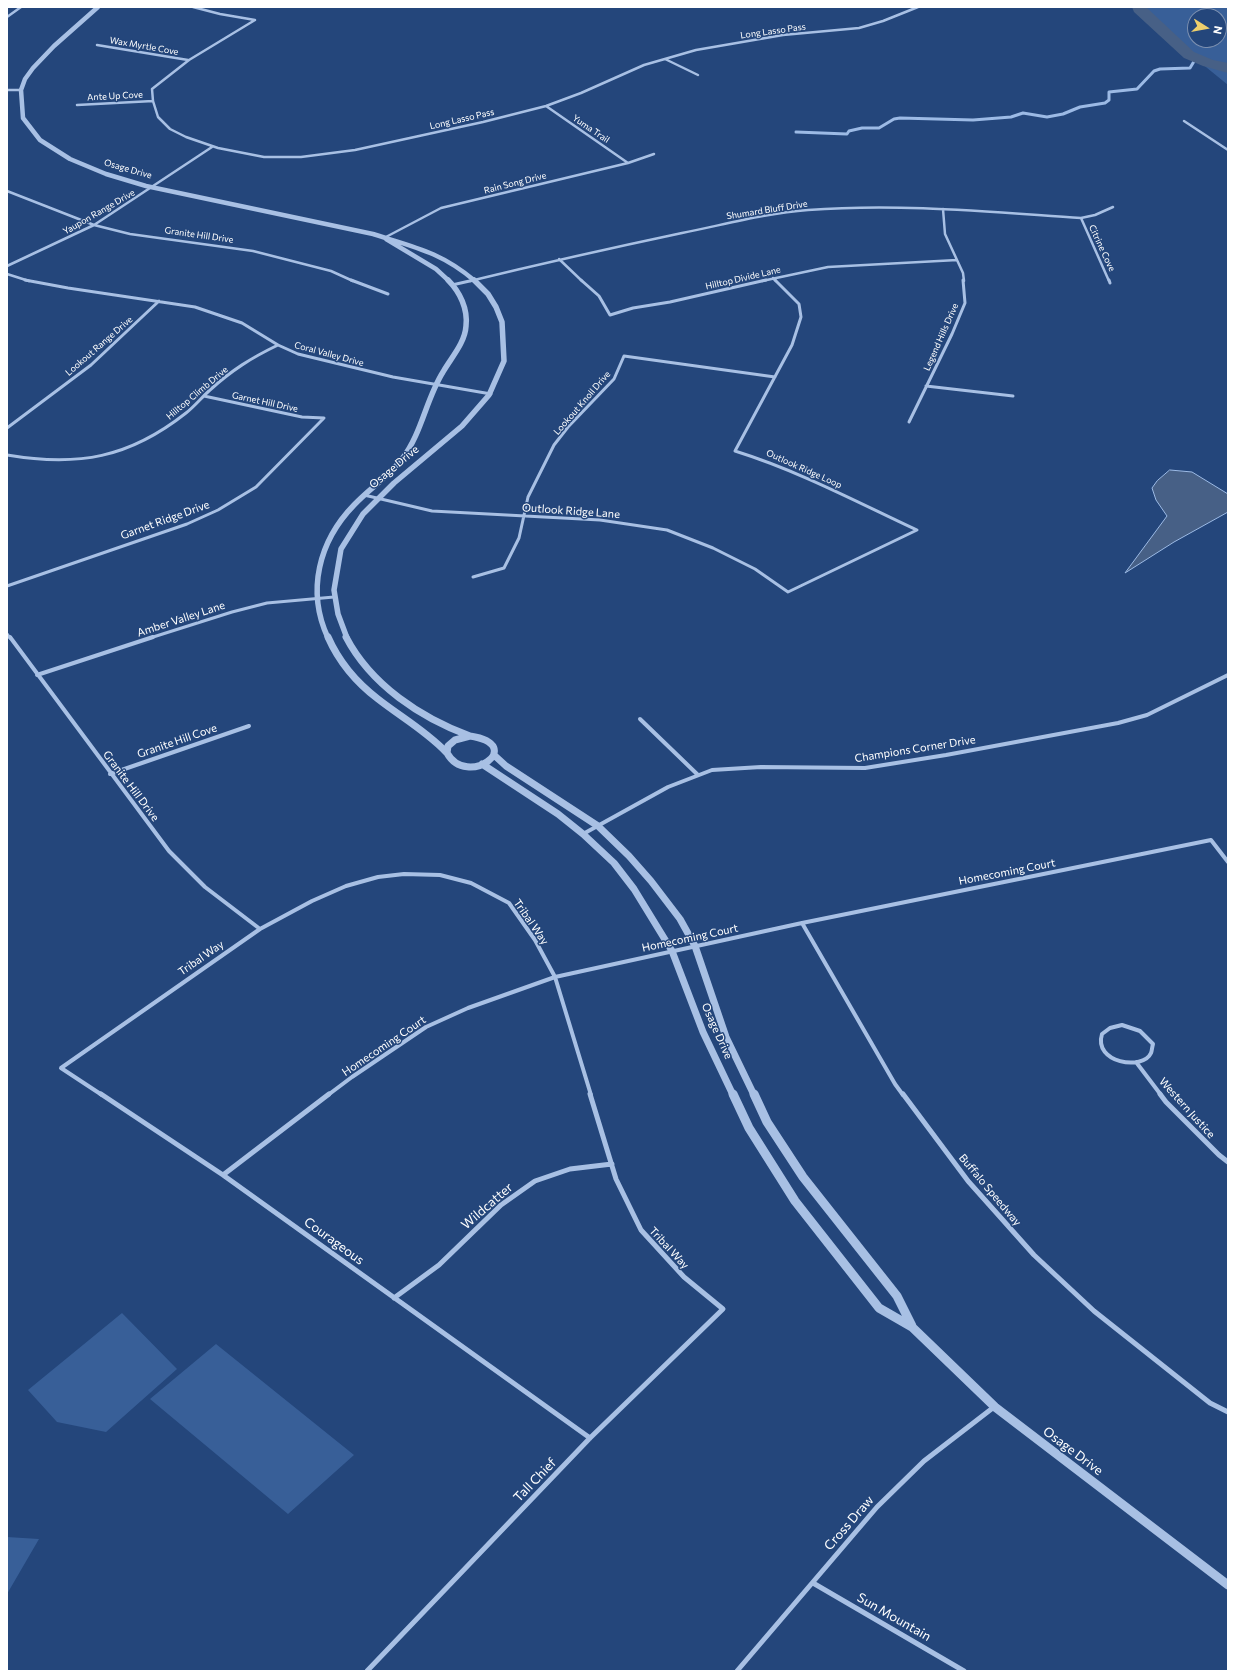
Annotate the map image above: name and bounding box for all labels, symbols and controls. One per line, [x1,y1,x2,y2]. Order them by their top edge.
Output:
north arrow [1187,8,1227,48]
street label: Long Lasso Pass [740,21,806,41]
text: N [1211,25,1225,35]
street label: Wax Myrtle Cove [109,35,179,57]
street label: Ante Up Cove [87,89,143,103]
street label: Long Lasso Pass [429,106,495,132]
street label: Yuma Trail [570,113,612,145]
street label: Osage Drive [103,157,153,181]
street label: Rain Song Drive [483,170,547,196]
street label: Yaupon Range Drive [61,187,137,237]
street label: Shumard Bluff Drive [726,198,808,222]
street label: Citrine Cove [1086,223,1118,273]
street label: Granite Hill Drive [164,225,234,245]
street label: Hilltop Divide Lane [704,264,782,292]
street label: Legend Hills Drive [921,302,961,372]
street label: Lookout Range Drive [63,314,135,378]
street label: Coral Valley Drive [293,340,365,368]
street label: Hilltop Climb Drive [164,364,230,422]
street label: Lookout Knoll Drive [551,369,613,437]
street label: Garnet Hill Drive [231,390,299,414]
street label: Osage Drive [367,443,421,491]
street label: Outlook Ridge Loop [764,447,844,491]
street label: Garnet Ridge Drive [119,498,211,542]
street label: Outlook Ridge Lane [522,501,620,521]
street label: Amber Valley Lane [135,599,227,639]
street label: Granite Hill Cove [135,721,219,761]
street label: Champions Corner Drive [854,733,976,765]
street label: Granite Hill Drive [100,748,162,824]
street label: Homecoming Court [958,856,1056,888]
street label: Tribal Way [511,897,551,947]
street label: Homecoming Court [641,921,739,955]
street label: Tribal Way [176,938,226,978]
street label: Osage Drive [699,1001,735,1061]
street label: Homecoming Court [340,1013,428,1079]
street label: Western Justice [1156,1075,1218,1141]
street label: Buffalo Speedway [956,1151,1024,1229]
street label: Wildcatter [458,1179,516,1233]
street label: Courageous [301,1214,367,1268]
street label: Tribal Way [646,1224,692,1272]
street label: Osage Drive [1040,1423,1106,1479]
street label: Tall Chief [510,1455,560,1505]
street label: Cross Draw [821,1492,877,1554]
street label: Sun Mountain [854,1590,934,1644]

